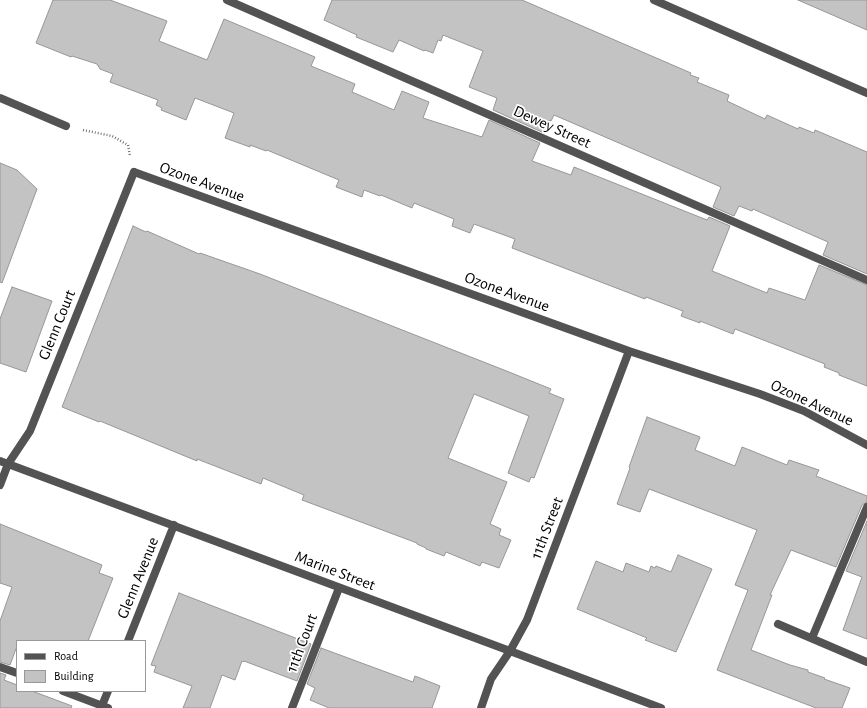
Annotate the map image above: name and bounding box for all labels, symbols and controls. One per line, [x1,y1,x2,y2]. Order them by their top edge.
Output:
street label: Dewey Street [510,101,594,153]
street label: Ozone Avenue [157,158,247,206]
street label: Ozone Avenue [462,268,552,316]
street label: Glenn Court [34,287,80,363]
street label: Ozone Avenue [768,375,856,431]
street label: 11th Street [526,494,568,562]
street label: Glenn Avenue [113,534,163,622]
street label: Marine Street [292,547,378,595]
street label: 11th Court [282,611,322,675]
legend [16,640,146,692]
text: Road [54,650,78,662]
text: Building [54,670,94,682]

